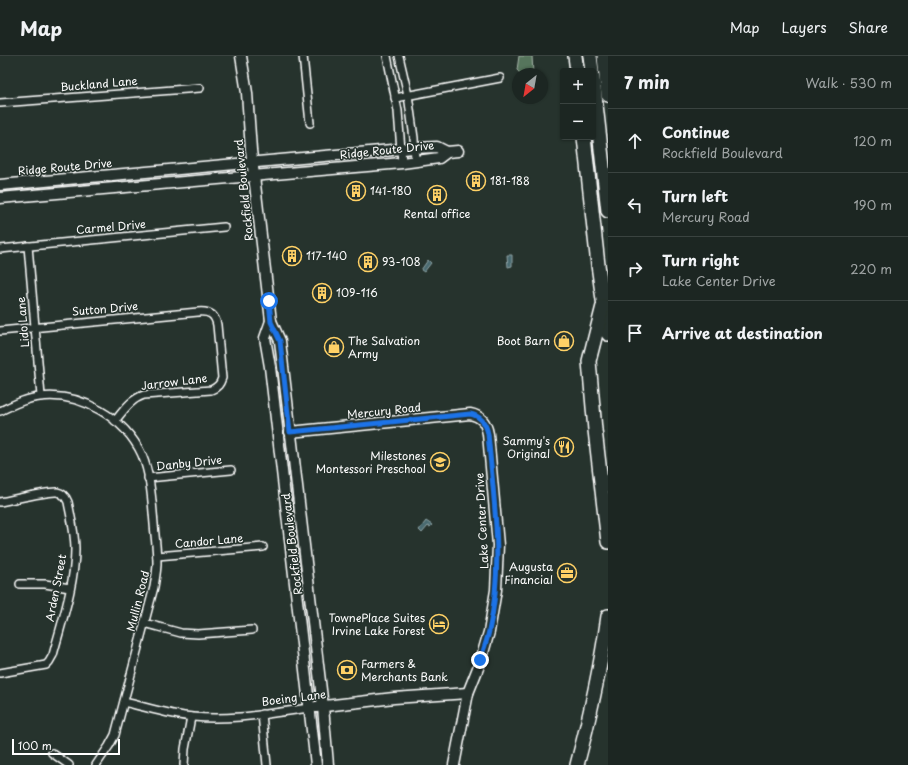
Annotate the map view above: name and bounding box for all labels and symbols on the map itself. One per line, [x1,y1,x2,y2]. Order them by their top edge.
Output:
north arrow [512,68,548,104]
street label: Buckland Lane [60,72,138,95]
street label: Ridge Route Drive [339,136,435,163]
street label: Rockfield Boulevard [230,138,257,242]
street label: Ridge Route Drive [17,154,113,179]
building icon: 181-188 [465,170,487,192]
place label: 181-188 [490,172,530,189]
building icon: 141-180 [345,180,367,202]
place label: 141-180 [370,182,412,199]
building icon: Rental office [426,184,448,206]
place label: Rental office [404,205,471,222]
street label: Carmel Drive [75,215,147,238]
building icon: 117-140 [281,245,303,267]
place label: 117-140 [306,247,347,264]
building icon: 93-108 [357,251,379,273]
place label: 93-108 [382,253,421,270]
building icon: 109-116 [311,282,333,304]
place label: 109-116 [336,284,378,301]
route start [260,292,278,310]
street label: Lido Lane [12,296,33,348]
street label: Sutton Drive [71,297,139,320]
shop icon: Boot Barn [553,330,575,352]
place label: The Salvation Army [348,332,420,362]
place label: Boot Barn [497,332,550,349]
shop icon: The Salvation Army [323,336,345,358]
street label: Jarrow Lane [140,369,208,394]
street label: Mercury Road [346,398,422,423]
place label: Sammy's Original [503,432,550,462]
restaurant icon: Sammy's Original [553,436,575,458]
place label: Milestones Montessori Preschool [316,447,426,477]
street label: Danby Drive [155,451,223,474]
school or university icon: Milestones Montessori Preschool [429,451,451,473]
street label: Lake Center Drive [470,472,493,569]
street label: Rockfield Boulevard [277,492,306,596]
street label: Candor Lane [174,529,244,552]
street label: Arden Street [41,552,70,623]
place label: Augusta Financial [504,558,553,588]
office icon: Augusta Financial [556,562,578,584]
street label: Mullin Road [122,569,153,633]
place label: TownePlace Suites Irvine Lake Forest [329,609,426,639]
hotel icon: TownePlace Suites Irvine Lake Forest [428,613,450,635]
route end [471,651,489,669]
place label: Farmers & Merchants Bank [361,655,448,685]
bank icon: Farmers & Merchants Bank [336,659,358,681]
street label: Boeing Lane [261,685,327,710]
scale bar [12,737,120,756]

